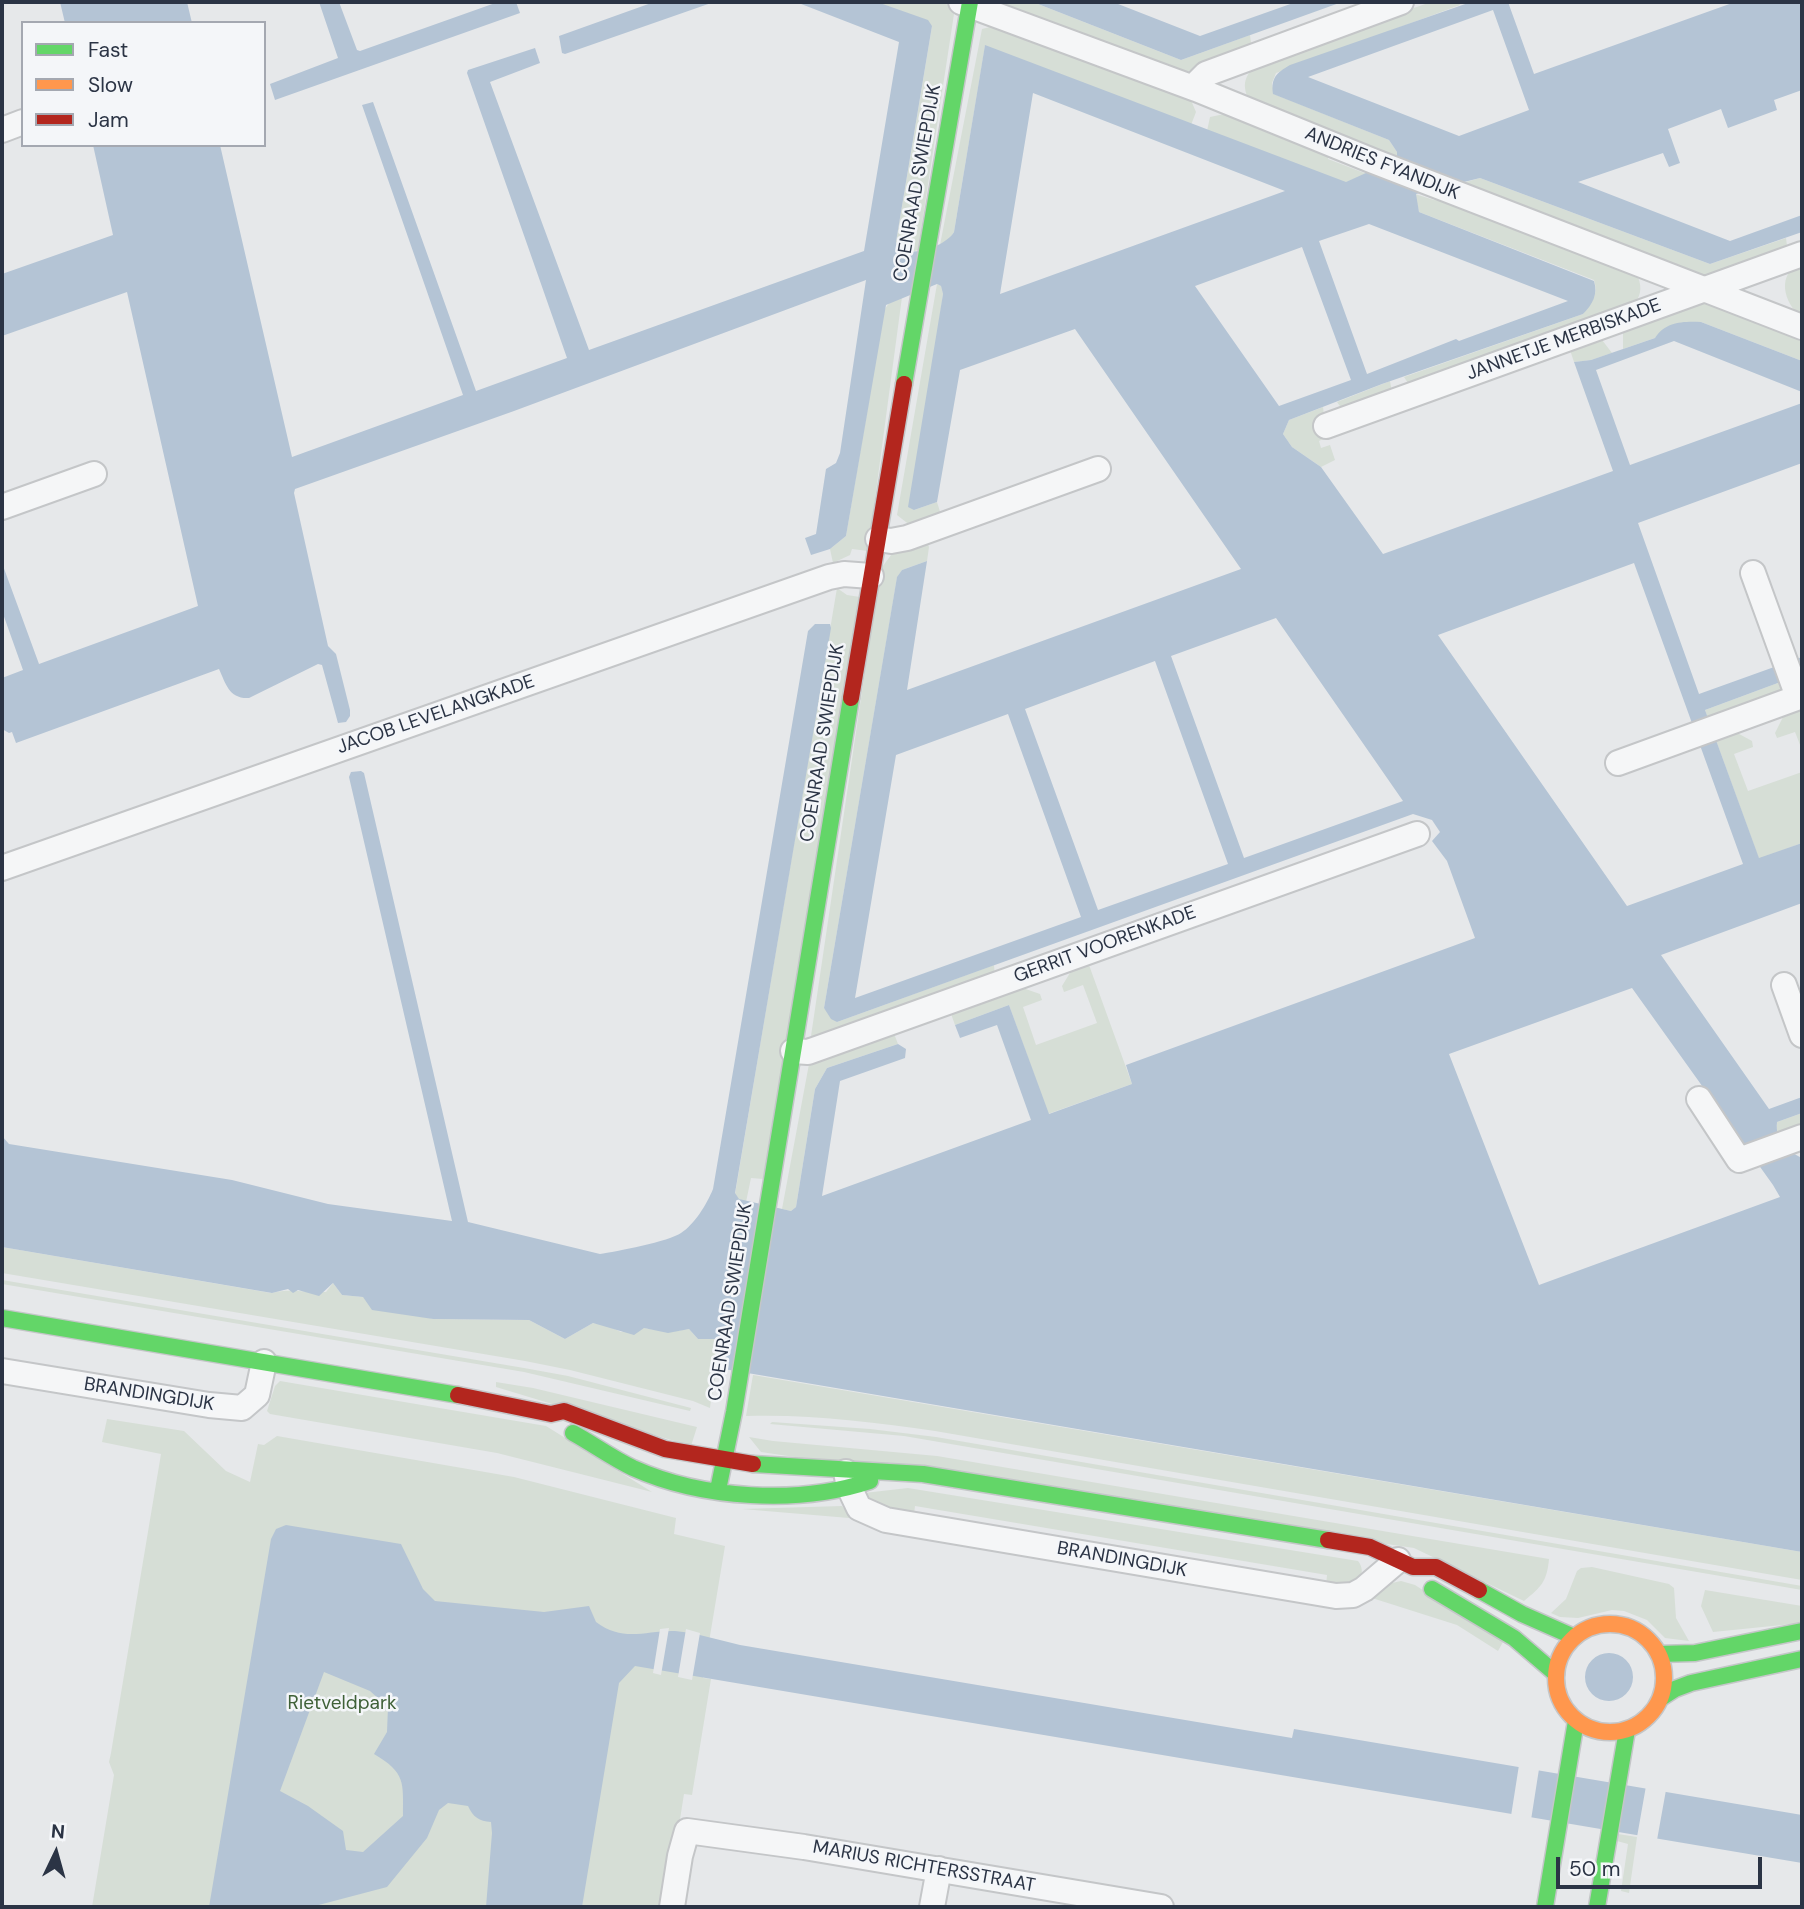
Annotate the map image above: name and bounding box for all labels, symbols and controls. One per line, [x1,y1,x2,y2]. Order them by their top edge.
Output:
legend [21,21,266,147]
text: Fast [88,36,128,64]
text: Slow [88,71,133,99]
street label: COENRAAD SWIEPDIJK [889,82,947,284]
text: Jam [88,106,129,134]
street label: ANDRIES FYANDIJK [1301,123,1463,205]
street label: JANNETJE MERBISKADE [1464,294,1664,386]
street label: COENRAAD SWIEPDIJK [796,642,850,844]
street label: JACOB LEVELANGKADE [334,670,538,760]
street label: GERRIT VOORENKADE [1011,901,1199,989]
street label: COENRAAD SWIEPDIJK [704,1201,758,1403]
street label: BRANDINGDIJK [82,1373,216,1417]
street label: BRANDINGDIJK [1055,1537,1189,1583]
park label: Rietveldpark [287,1693,397,1715]
north arrow [21,1818,91,1888]
text: N [50,1819,66,1845]
street label: MARIUS RICHTERSSTRAAT [811,1836,1037,1898]
scale bar [1559,1842,1766,1886]
text: 50 m [1569,1855,1620,1883]

